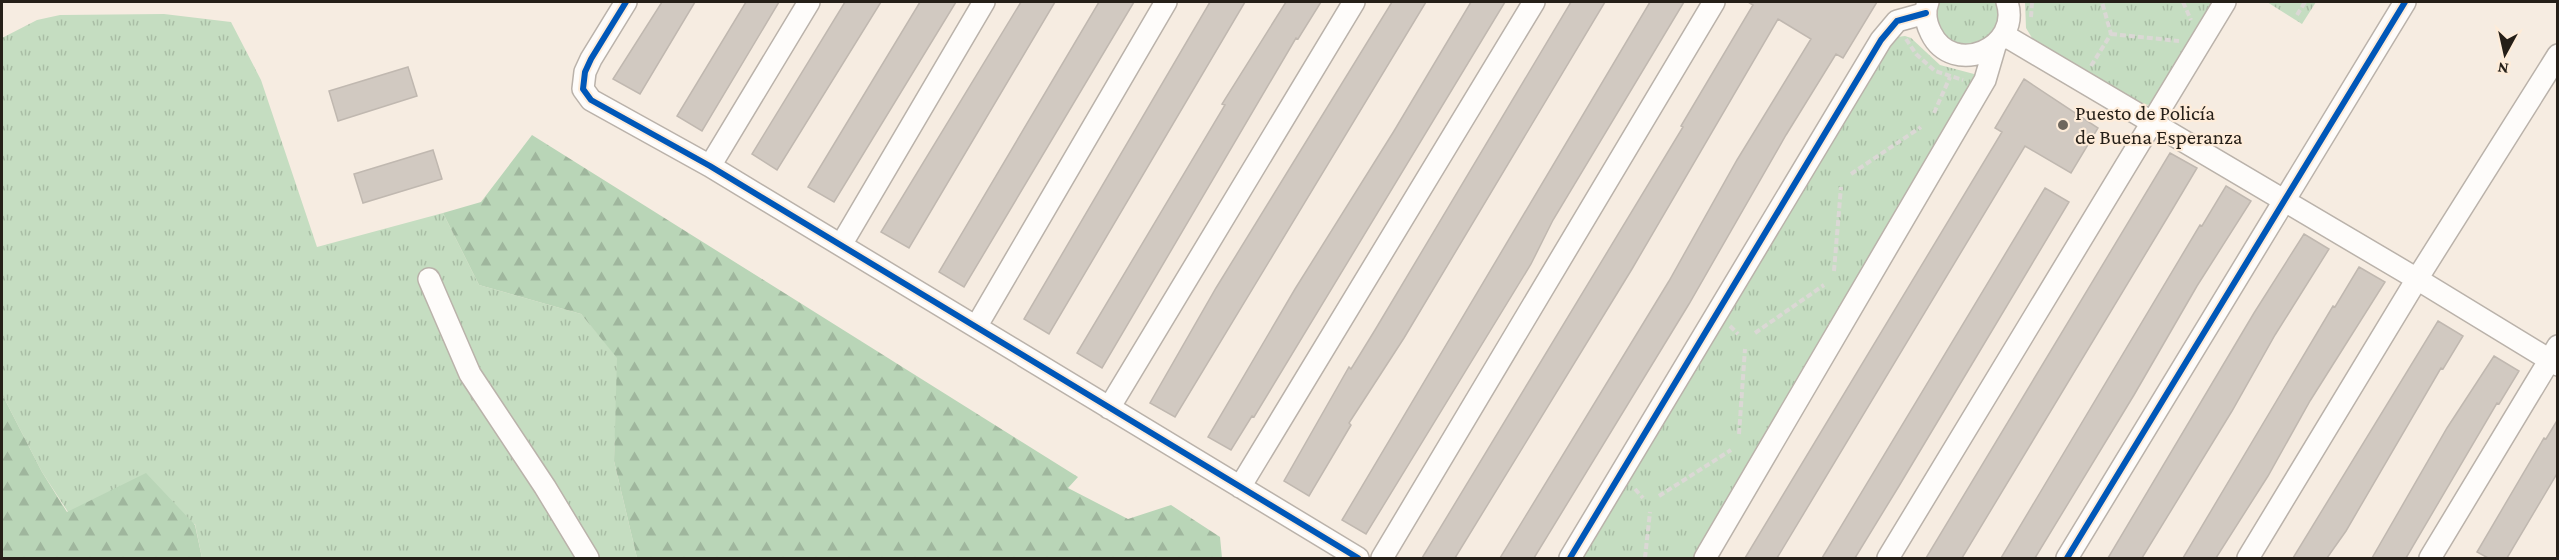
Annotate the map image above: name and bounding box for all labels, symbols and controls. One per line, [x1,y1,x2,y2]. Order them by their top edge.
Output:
north arrow [2475,24,2535,84]
text: N [2496,59,2510,78]
place label: Puesto de Policía de Buena Esperanza [2075,101,2243,149]
marker: Puesto de Policía de Buena Esperanza [2056,118,2070,132]

